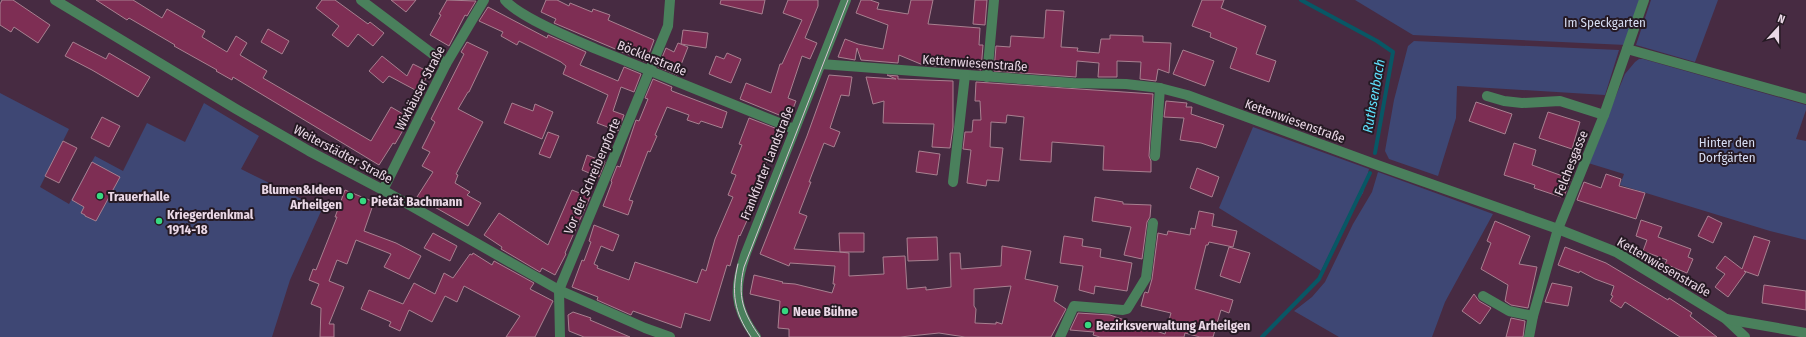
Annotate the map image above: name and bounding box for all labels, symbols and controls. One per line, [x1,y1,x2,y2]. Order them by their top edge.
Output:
north arrow [1758,8,1798,48]
text: N [1776,12,1787,26]
park label: Im Speckgarten [1564,15,1646,30]
street label: Böcklerstraße [615,37,689,79]
street label: Wixhäuser Straße [392,43,448,133]
street label: Kettenwiesenstraße [922,52,1028,74]
water label: Ruthsenbach [1359,58,1389,134]
street label: Kettenwiesenstraße [1243,96,1347,146]
street label: Frankfurter Landstraße [737,104,797,222]
street label: Vor der Schreiberpforte [561,116,623,236]
street label: Weiterstädter Straße [291,122,395,186]
street label: Felchesgasse [1551,128,1591,198]
park label: Hinter den Dorfgärten [1698,135,1756,165]
place label: Blumen&Ideen Arheilgen [262,182,342,212]
place label: Trauerhalle [108,189,170,204]
marker: Trauerhalle [95,191,105,201]
marker: Blumen&Ideen Arheilgen [345,191,355,201]
place label: Pietät Bachmann [371,194,463,209]
marker: Pietät Bachmann [358,196,368,206]
place label: Kriegerdenkmal 1914-18 [167,207,254,237]
marker: Kriegerdenkmal 1914-18 [154,216,164,226]
street label: Kettenwiesenstraße [1615,234,1713,300]
place label: Neue Bühne [793,304,858,319]
marker: Neue Bühne [780,306,790,316]
place label: Bezirksverwaltung Arheilgen [1096,318,1251,333]
marker: Bezirksverwaltung Arheilgen [1083,320,1093,330]

